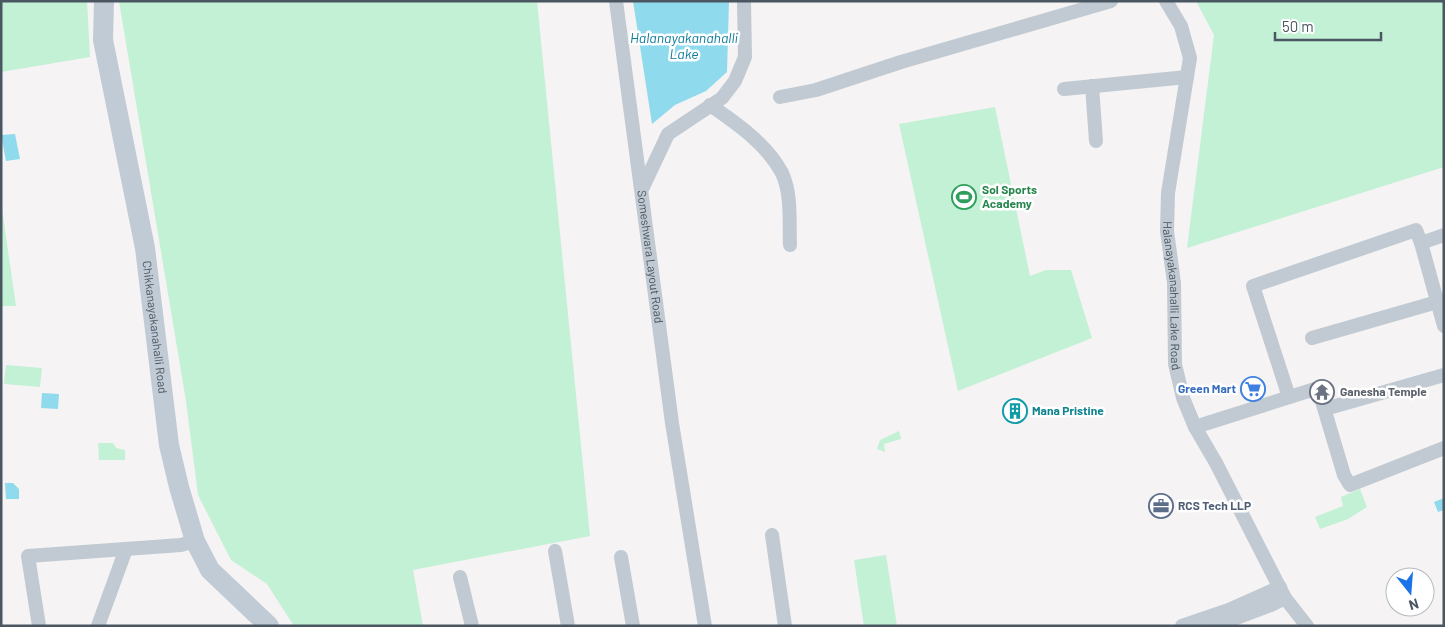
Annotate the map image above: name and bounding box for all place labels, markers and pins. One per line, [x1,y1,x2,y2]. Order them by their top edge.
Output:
place label: Sol Sports Academy [982,182,1037,210]
sports icon: Sol Sports Academy [951,184,977,210]
supermarket icon: Green Mart [1240,376,1266,402]
temple icon: Ganesha Temple [1309,379,1335,405]
place label: Green Mart [1178,381,1236,395]
place label: Ganesha Temple [1340,384,1427,398]
building icon: Mana Pristine [1002,398,1028,424]
place label: Mana Pristine [1032,403,1104,417]
office icon: RCS Tech LLP [1148,493,1174,519]
place label: RCS Tech LLP [1178,498,1251,512]

